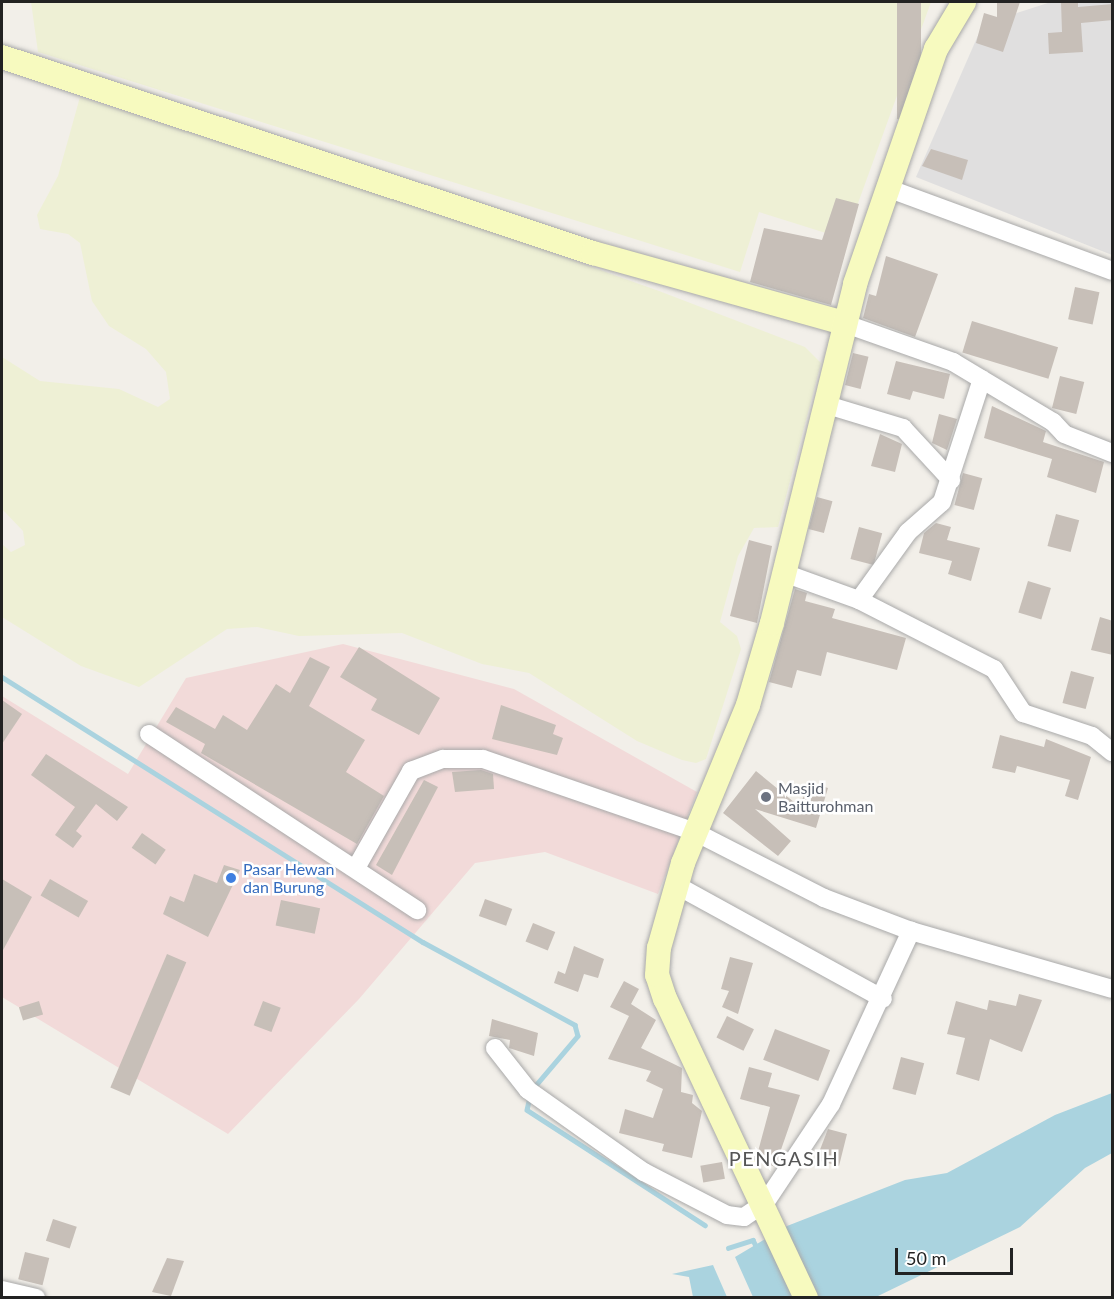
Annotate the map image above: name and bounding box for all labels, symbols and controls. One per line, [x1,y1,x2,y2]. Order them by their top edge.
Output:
place label: Masjid Baitturohman [778,778,873,816]
marker: Masjid Baitturohman [759,790,773,804]
place label: Pasar Hewan dan Burung [243,859,335,897]
marker: Pasar Hewan dan Burung [224,871,238,885]
district label: PENGASIH [729,1146,839,1170]
scale bar [898,1236,1016,1274]
text: 50 m [906,1247,946,1269]

